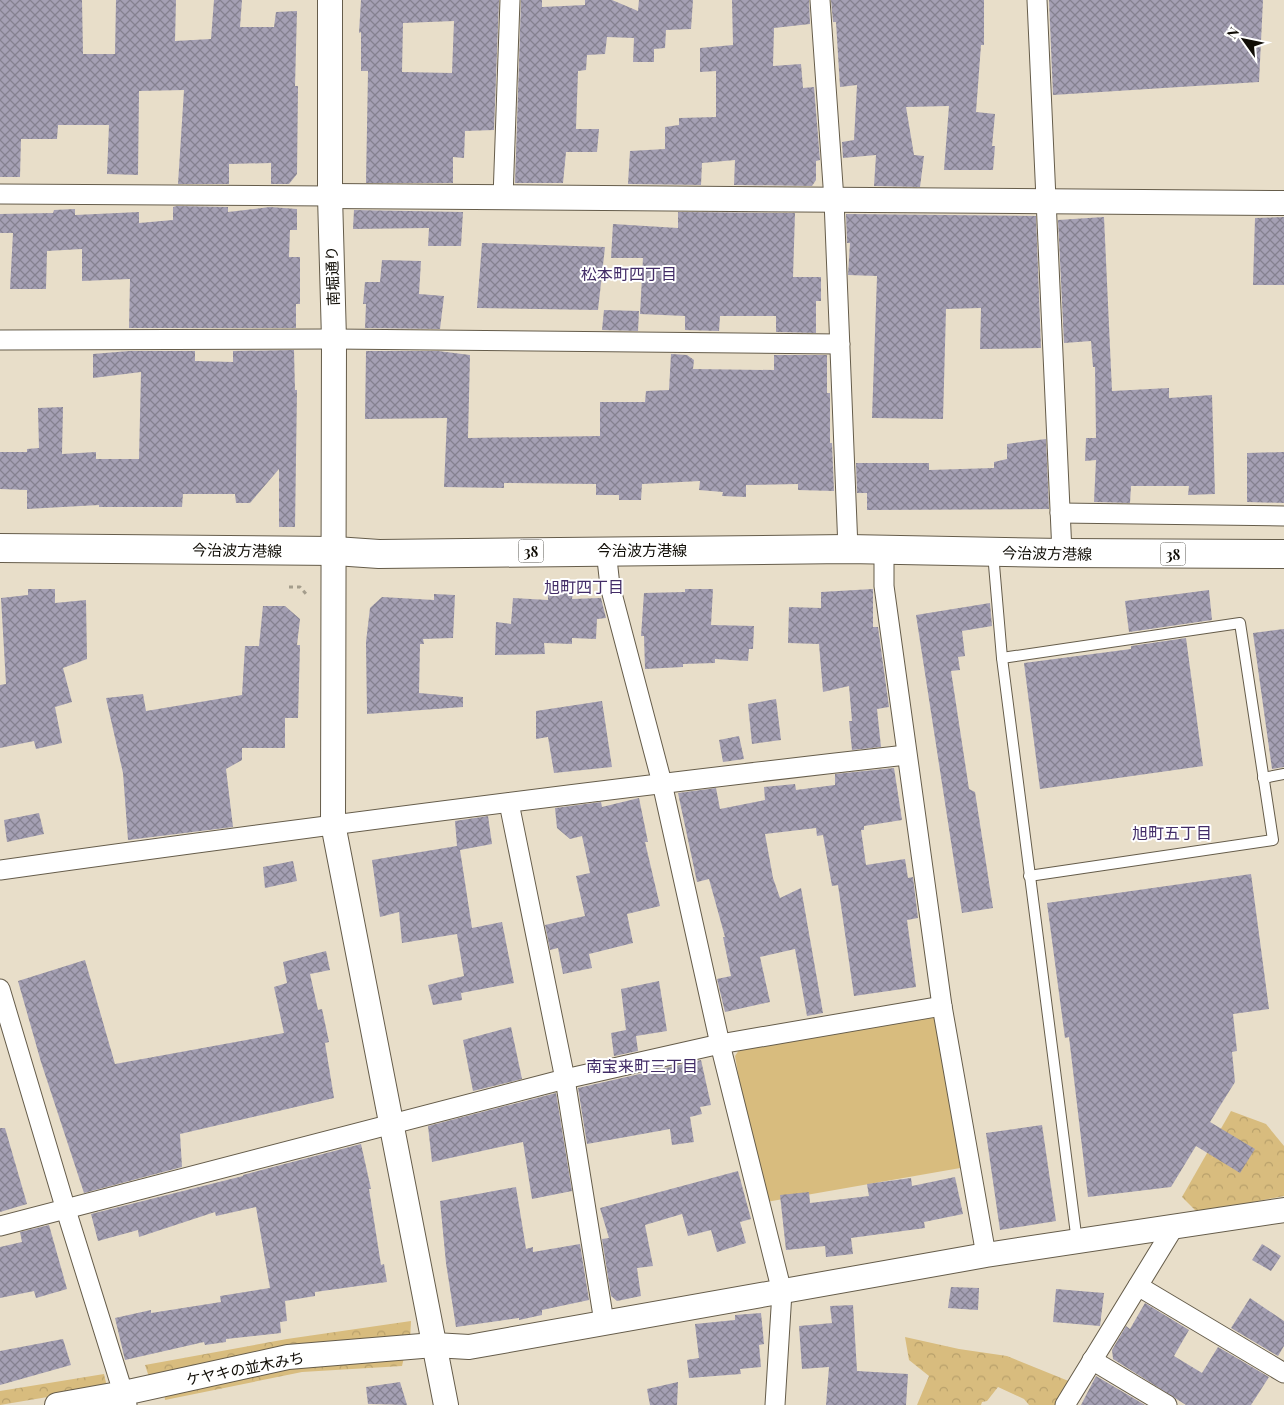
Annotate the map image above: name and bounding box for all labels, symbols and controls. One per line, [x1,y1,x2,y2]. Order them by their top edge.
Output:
north arrow [1219,15,1269,65]
text: N [1222,23,1243,42]
street label: 南堀通り [321,246,343,306]
district label: 松本町四丁目 [581,263,677,284]
street label: 今治波方港線 [192,539,282,561]
road number: 38 [518,540,544,562]
street label: 今治波方港線 [597,540,687,560]
street label: 今治波方港線 [1002,542,1092,564]
road number: 38 [1160,542,1186,566]
district label: 旭町四丁目 [544,576,624,597]
district label: 旭町五丁目 [1132,822,1212,843]
district label: 南宝来町三丁目 [586,1055,698,1076]
street label: ケヤキの並木みち [184,1347,306,1389]

